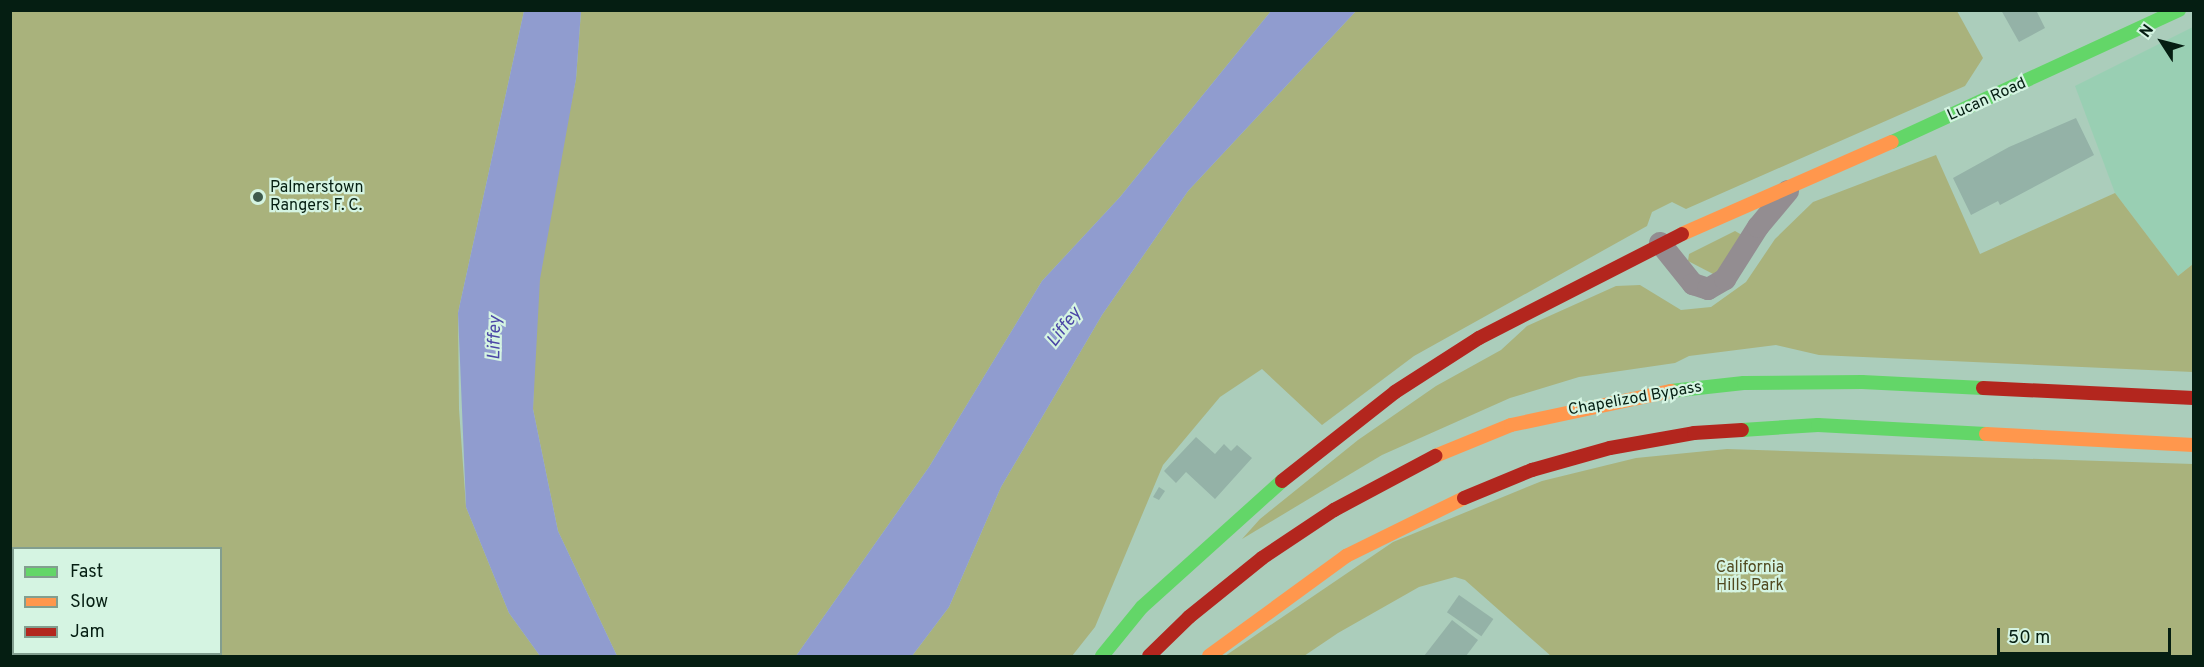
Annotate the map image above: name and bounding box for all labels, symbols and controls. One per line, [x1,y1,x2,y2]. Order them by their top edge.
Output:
north arrow [2132,12,2192,72]
text: N [2136,21,2159,42]
street label: Lucan Road [1945,74,2029,126]
place label: Palmerstown Rangers F. C. [270,178,363,216]
marker: Palmerstown Rangers F. C. [251,190,265,204]
water label: Liffey [1043,304,1087,352]
water label: Liffey [485,316,507,360]
street label: Chapelizod Bypass [1567,378,1703,420]
legend [12,547,222,655]
park label: California Hills Park [1716,558,1784,596]
text: Fast [70,561,103,584]
text: Slow [70,591,108,614]
scale bar [2000,616,2174,654]
text: Jam [70,621,105,644]
text: 50 m [2008,627,2050,650]

